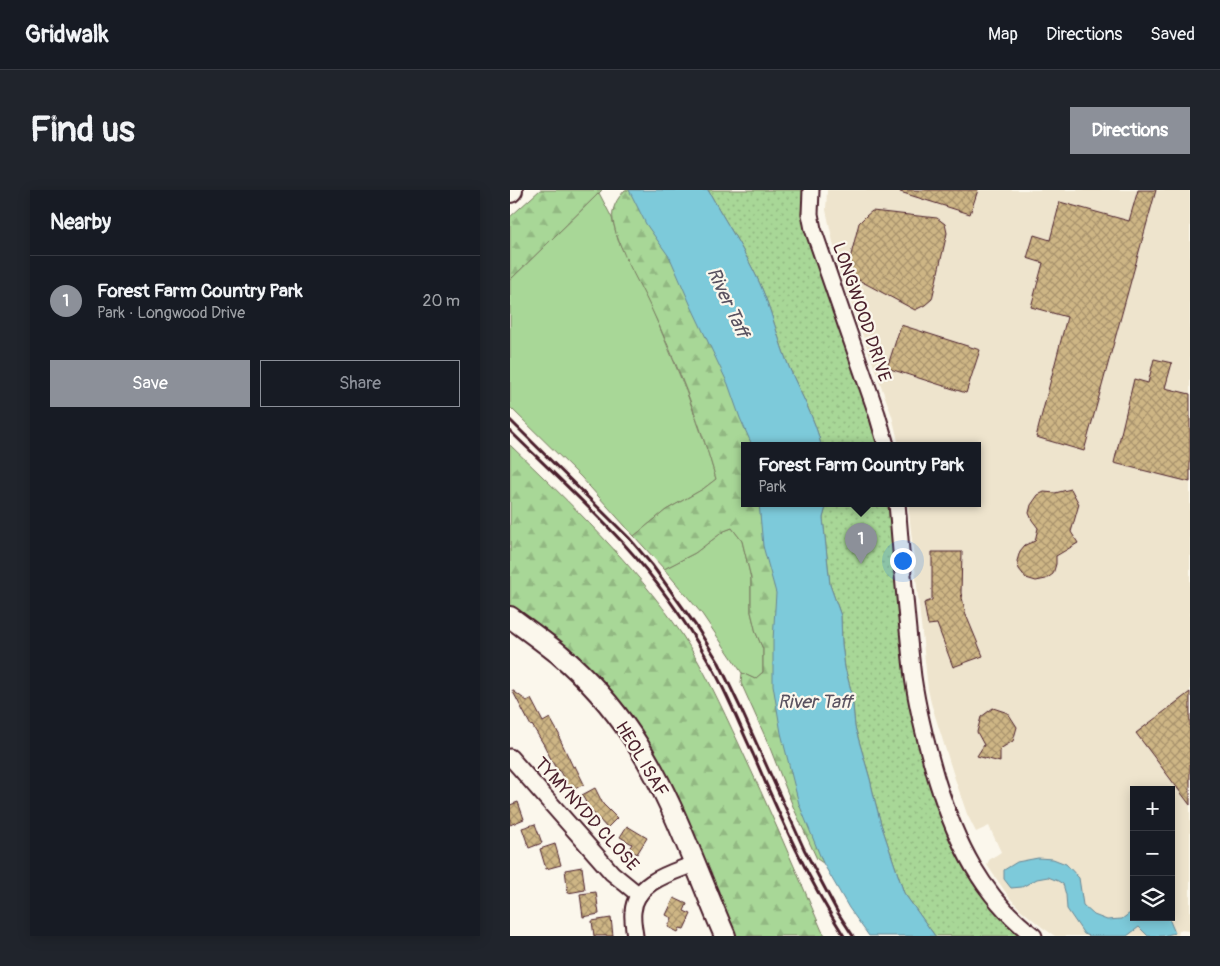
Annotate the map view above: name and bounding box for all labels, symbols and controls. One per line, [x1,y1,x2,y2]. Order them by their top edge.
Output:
text: Gridwalk [25,20,109,49]
text: Map [988,23,1018,46]
text: Directions [1046,23,1122,46]
text: Saved [1150,23,1195,46]
button: Directions [1070,107,1190,154]
text: Find us [30,108,135,152]
text: Nearby [50,209,111,236]
street label: LONGWOOD DRIVE [827,239,896,385]
water label: River Taff [701,264,756,344]
text: Forest Farm Country Park [97,279,303,303]
text: 1 [63,291,69,311]
text: 20 m [422,291,460,311]
text: Park · Longwood Drive [97,303,245,323]
button: Save [50,360,250,407]
button: Share [260,360,460,407]
popup [741,442,981,507]
text: Forest Farm Country Park [758,453,964,477]
text: Park [758,477,786,497]
pin: 1 [845,523,877,564]
your location [890,548,916,574]
water label: River Taff [778,690,855,714]
street label: HEOL ISAF [610,717,673,801]
street label: TYMYNYDD CLOSE [529,753,644,876]
map controls [1130,786,1175,921]
button: + [1130,786,1175,831]
button: − [1130,831,1175,876]
button: layers [1130,876,1175,921]

